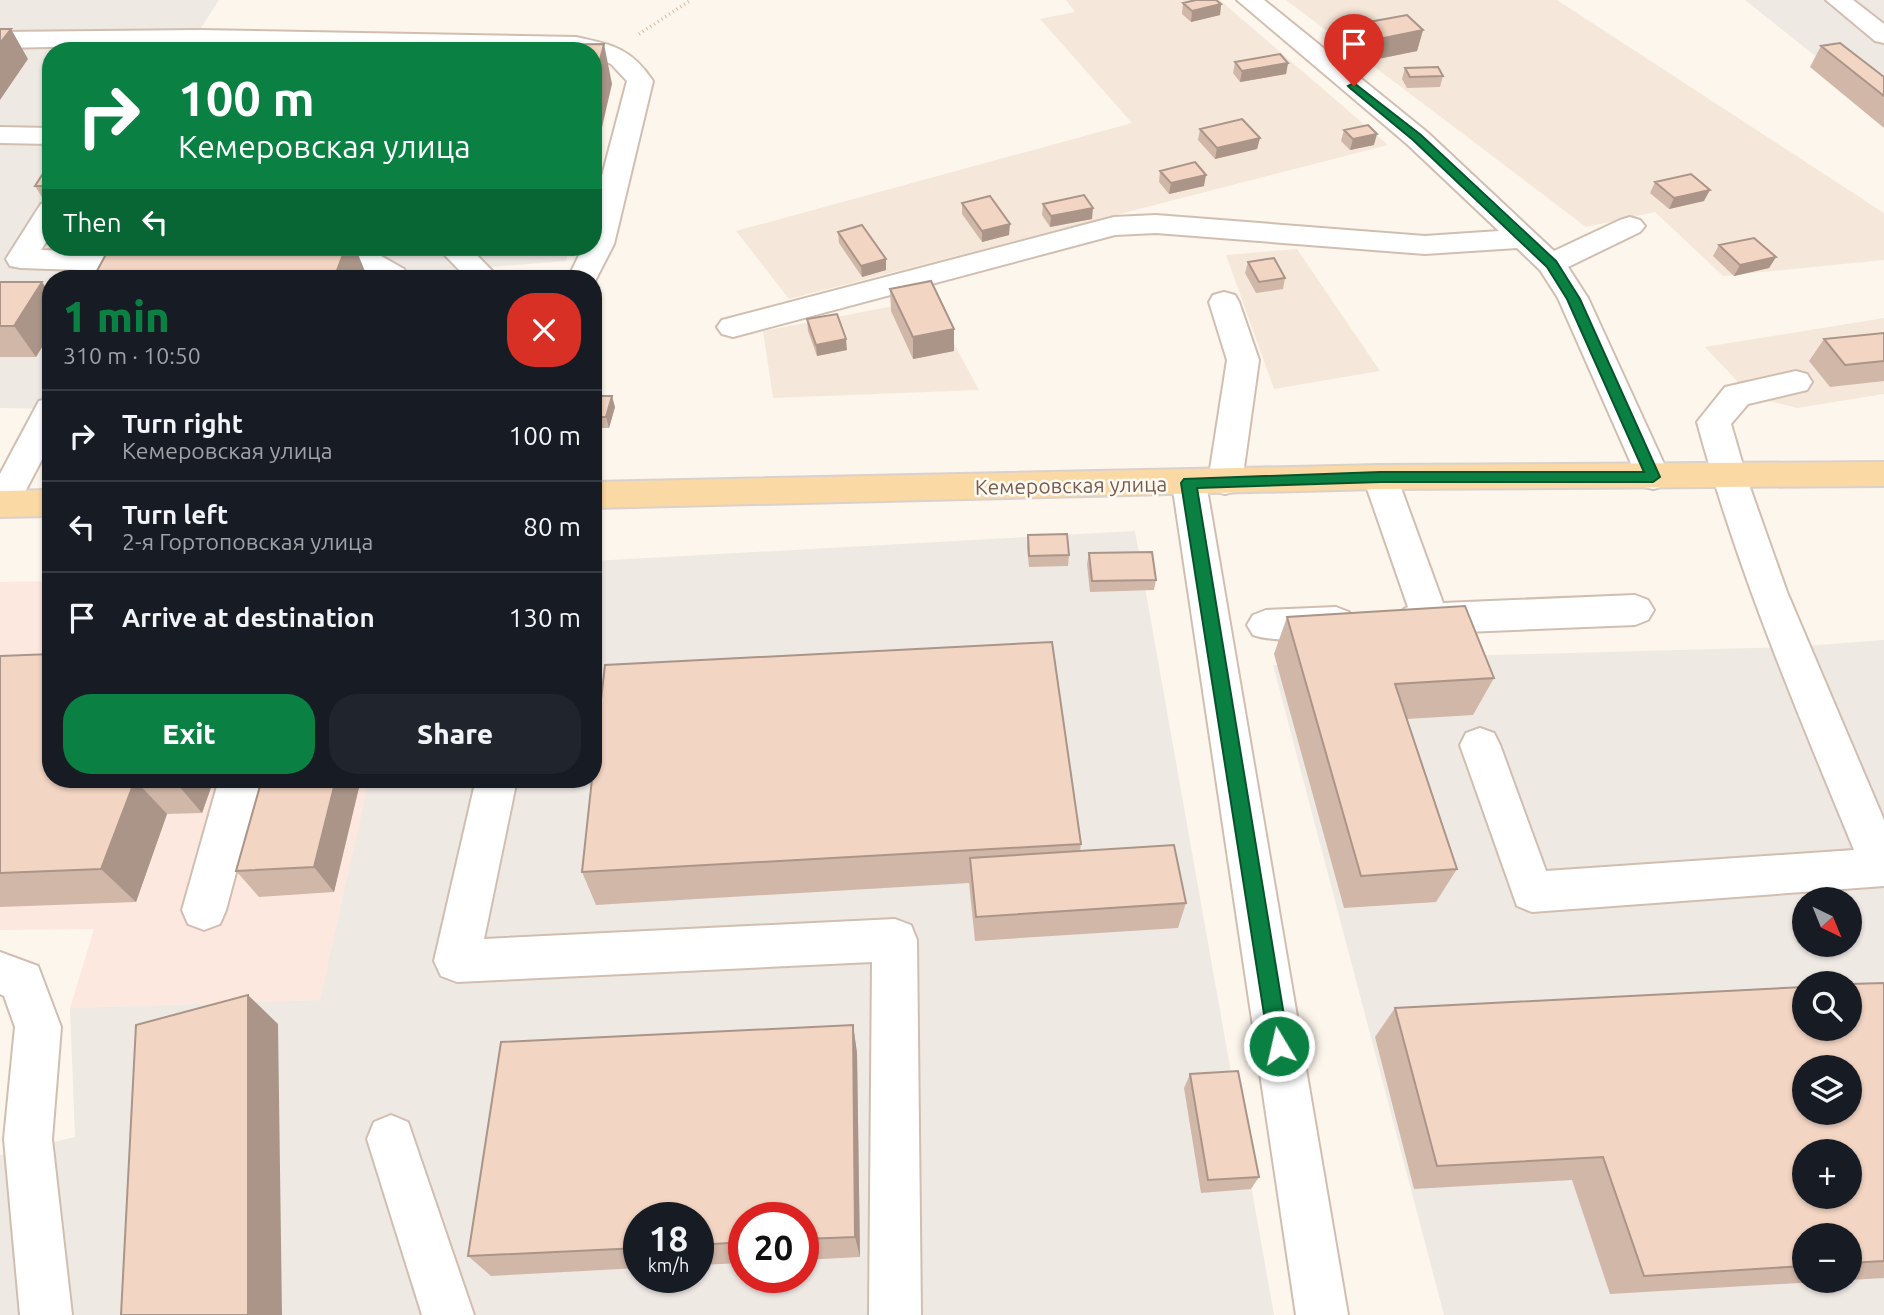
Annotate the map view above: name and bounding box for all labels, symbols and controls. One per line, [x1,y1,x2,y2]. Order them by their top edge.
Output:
pin [1324,14,1384,86]
icon: arrive [1335,25,1373,63]
icon: right [63,70,154,161]
text: 100 m [178,70,315,125]
text: Кемеровская улица [178,128,471,164]
icon: left [136,203,174,241]
text: Then [63,208,122,237]
text: 1 min [63,293,170,340]
button: close [507,293,581,367]
text: 310 m · 10:50 [63,343,201,368]
text: Turn right [122,409,243,438]
icon: right [63,417,101,455]
text: 100 m [509,421,581,450]
text: Кемеровская улица [122,438,332,463]
street label: Кемеровская улица [975,471,1167,499]
text: Turn left [122,500,228,529]
icon: left [63,508,101,546]
text: 80 m [523,512,581,541]
text: 2-я Гортоповская улица [122,529,373,554]
icon: arrive [63,599,101,637]
text: Arrive at destination [122,603,375,632]
text: 130 m [509,603,581,632]
button: Exit [63,694,315,774]
button: Share [329,694,581,774]
north arrow [1792,887,1862,957]
map controls [1792,887,1862,1293]
button: search [1792,971,1862,1041]
position arrow [1242,1009,1316,1083]
button: layers [1792,1055,1862,1125]
button: + [1792,1139,1862,1209]
speed limit sign: 20 [728,1202,819,1293]
text: 18 [649,1218,688,1258]
button: − [1792,1223,1862,1293]
text: km/h [648,1255,689,1275]

